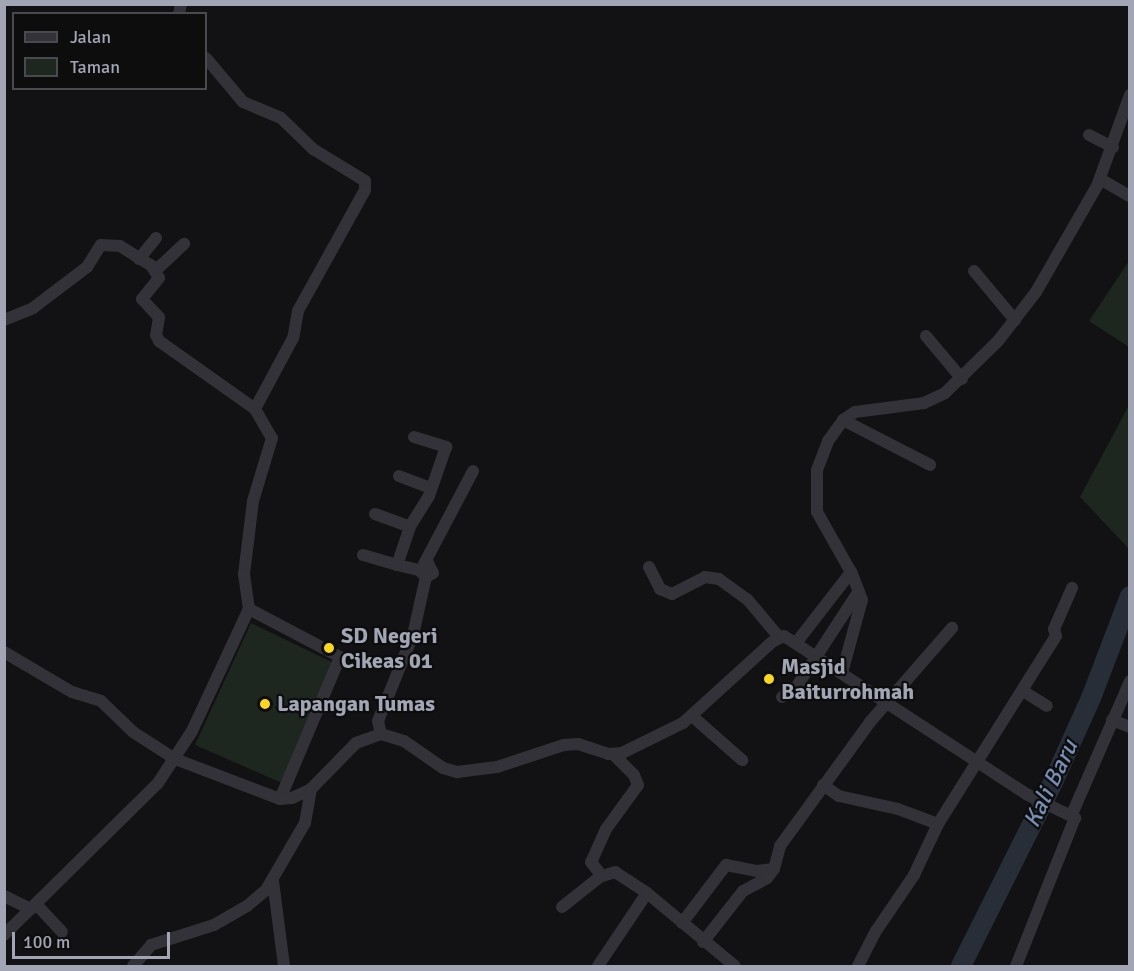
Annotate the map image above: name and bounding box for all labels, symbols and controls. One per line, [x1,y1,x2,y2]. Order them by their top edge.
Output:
legend [12,12,207,90]
text: Jalan [70,26,111,48]
text: Taman [70,56,120,78]
place label: SD Negeri Cikeas 01 [341,622,437,674]
marker: SD Negeri Cikeas 01 [322,641,336,655]
place label: Masjid Baiturrohmah [781,653,914,704]
marker: Masjid Baiturrohmah [762,672,776,686]
place label: Lapangan Tumas [277,691,435,717]
marker: Lapangan Tumas [258,697,272,711]
water label: Kali Baru [1017,736,1085,832]
scale bar [15,920,172,958]
text: 100 m [23,931,70,953]

